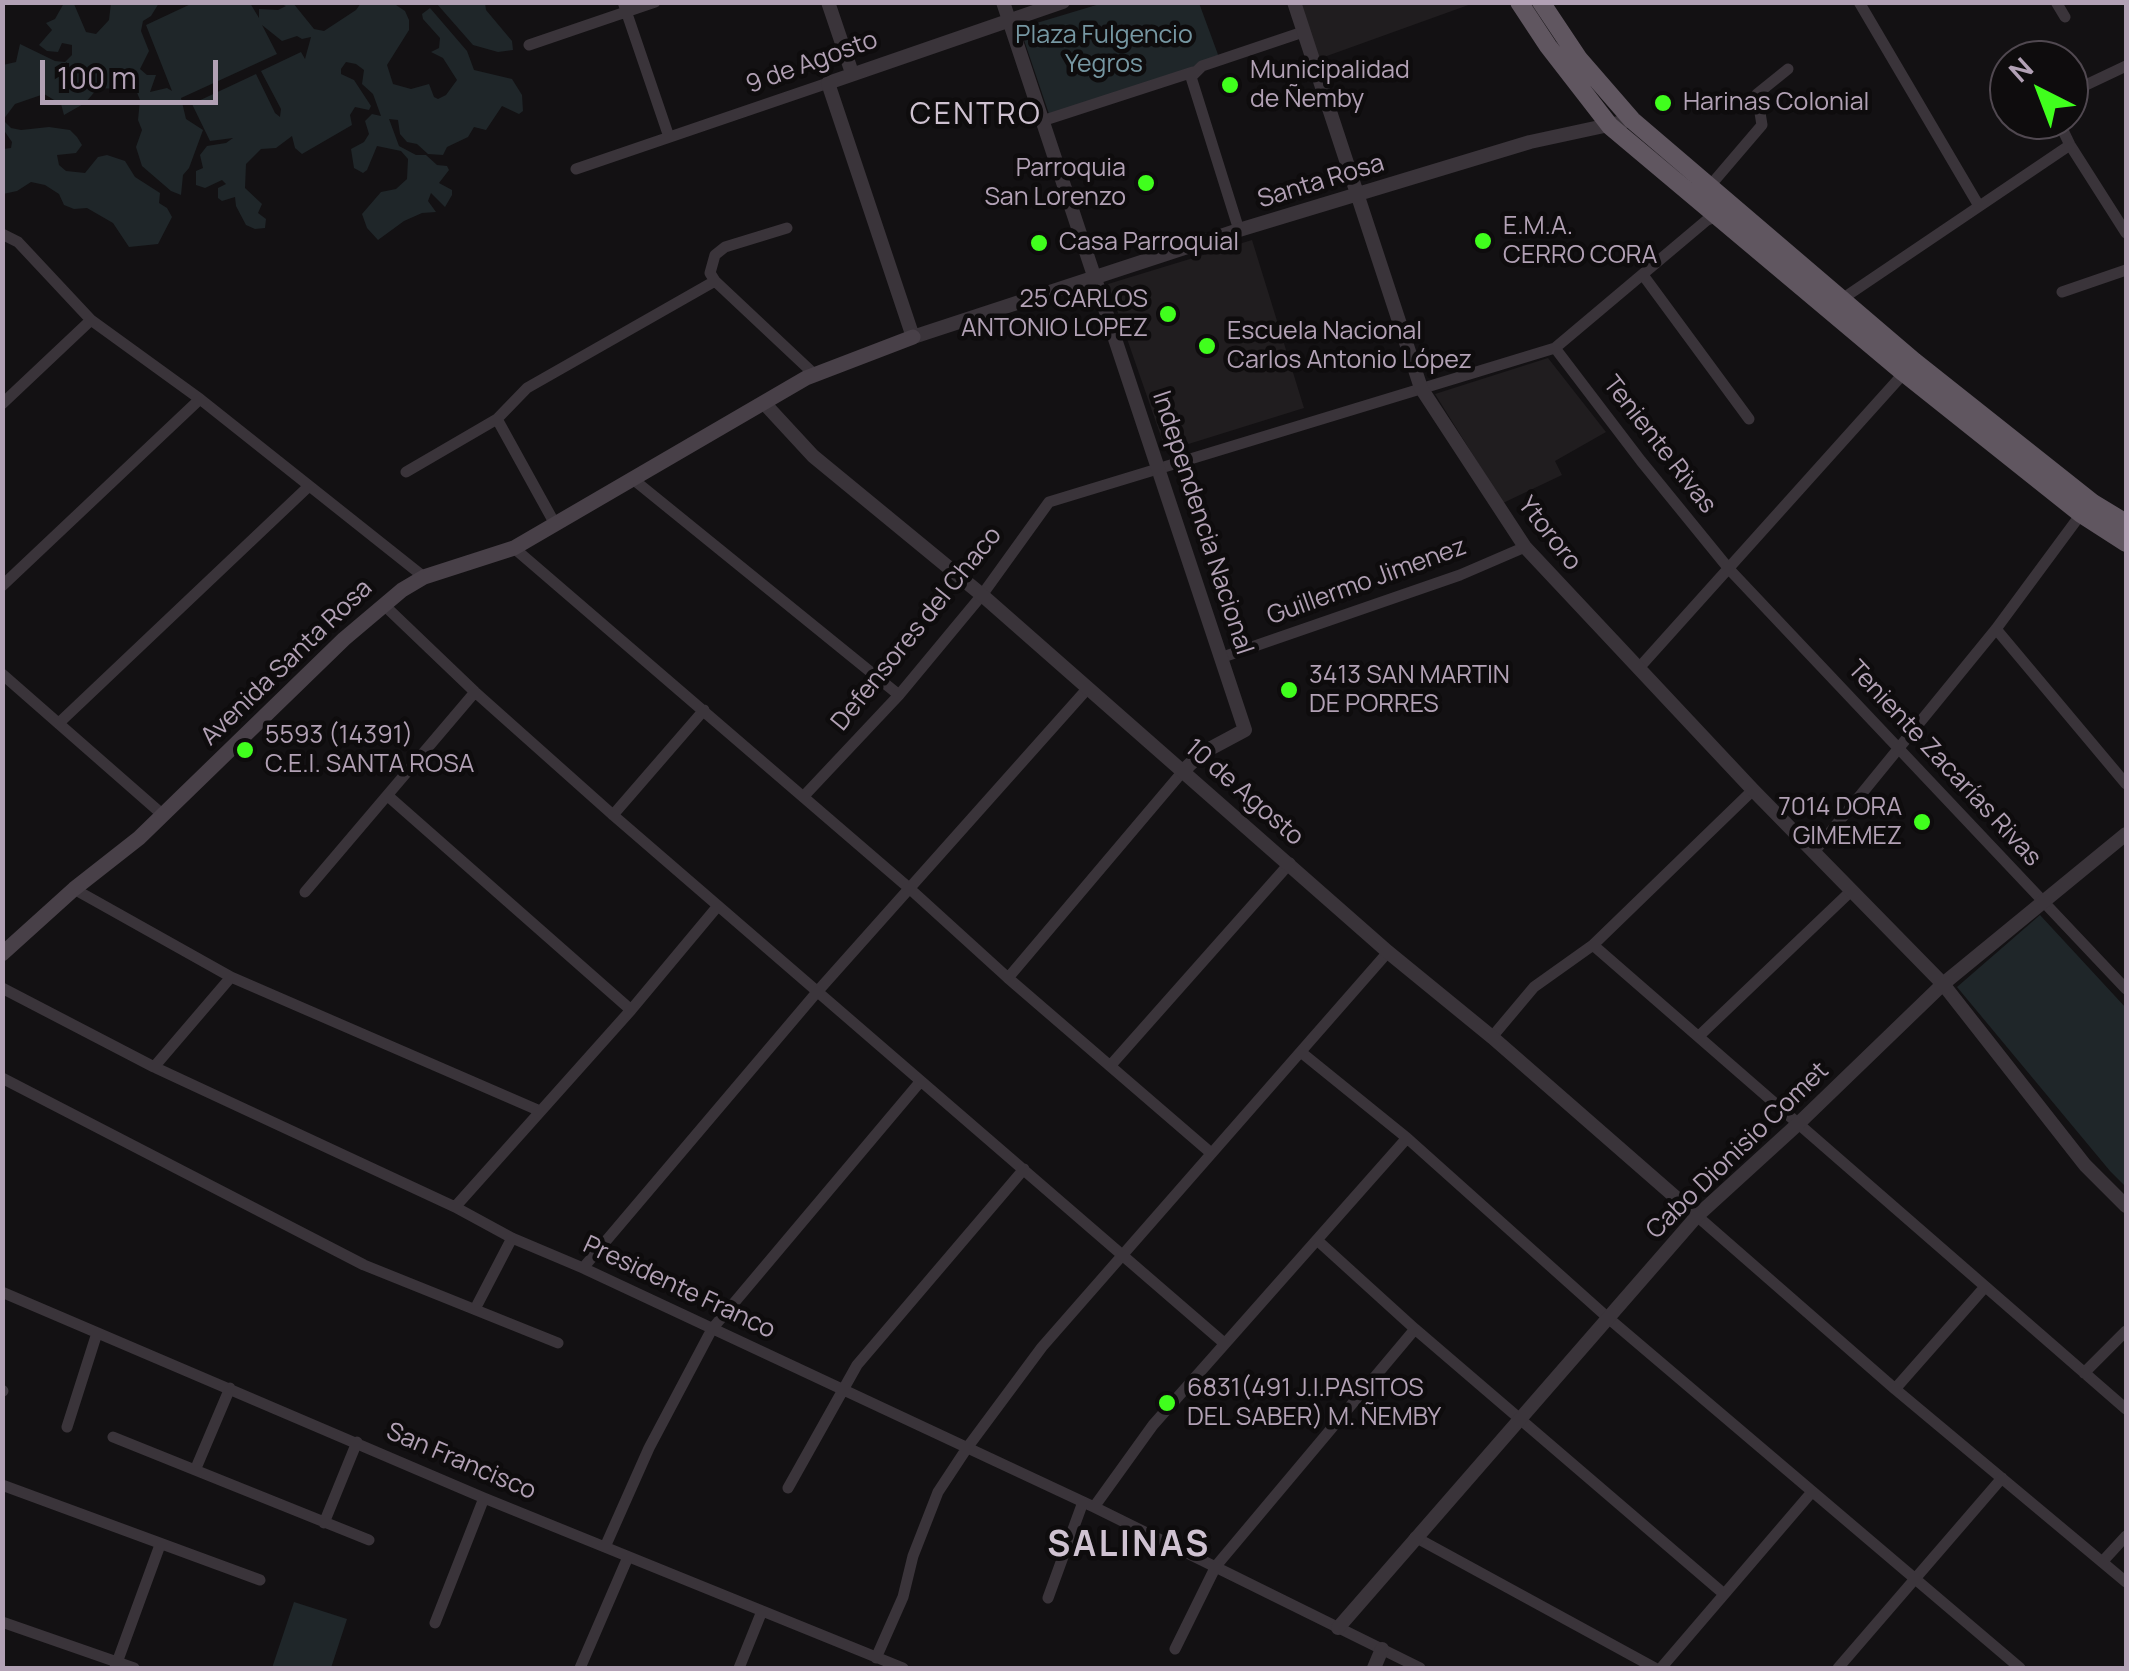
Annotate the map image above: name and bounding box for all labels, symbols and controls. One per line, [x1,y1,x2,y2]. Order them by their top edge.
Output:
park label: Plaza Fulgencio Yegros [1015,21,1193,80]
street label: 9 de Agosto [742,25,882,101]
scale bar [45,40,222,102]
north arrow [1989,40,2089,140]
text: N [2000,48,2040,90]
place label: Municipalidad de Ñemby [1250,56,1410,115]
text: 100 m [57,57,137,98]
marker: Municipalidad de Ñemby [1219,74,1241,96]
place label: Harinas Colonial [1683,88,1869,118]
marker: Harinas Colonial [1652,92,1674,114]
district label: CENTRO [910,98,1042,134]
street label: Santa Rosa [1254,149,1388,215]
place label: Parroquia San Lorenzo [984,154,1126,213]
marker: Parroquia San Lorenzo [1135,172,1157,194]
place label: E.M.A. CERRO CORA [1503,212,1657,271]
place label: Casa Parroquial [1059,228,1239,258]
marker: E.M.A. CERRO CORA [1472,230,1494,252]
marker: Casa Parroquial [1028,232,1050,254]
place label: 25 CARLOS ANTONIO LOPEZ [961,285,1148,344]
marker: 25 CARLOS ANTONIO LOPEZ [1157,303,1179,325]
place label: Escuela Nacional Carlos Antonio López [1227,317,1472,376]
marker: Escuela Nacional Carlos Antonio López [1196,335,1218,357]
street label: Teniente Rivas [1596,370,1722,520]
street label: Independencia Nacional [1145,388,1259,658]
street label: Ytororo [1511,491,1587,577]
street label: Defensores del Chaco [826,521,1008,737]
street label: Guillermo Jimenez [1263,532,1471,632]
street label: Avenida Santa Rosa [195,574,379,752]
street label: Teniente Zacarías Rivas [1841,655,2047,873]
place label: 3413 SAN MARTIN DE PORRES [1309,661,1510,720]
marker: 3413 SAN MARTIN DE PORRES [1278,679,1300,701]
place label: 5593 (14391) C.E.I. SANTA ROSA [265,721,474,780]
street label: 10 de Agosto [1179,733,1309,853]
marker: 5593 (14391) C.E.I. SANTA ROSA [234,739,256,761]
place label: 7014 DORA GIMEMEZ [1778,793,1902,852]
marker: 7014 DORA GIMEMEZ [1911,811,1933,833]
street label: Cabo Dionisio Comet [1641,1056,1835,1246]
street label: Presidente Franco [578,1230,780,1346]
place label: 6831(491 J.I.PASITOS DEL SABER) M. ÑEMBY [1187,1374,1441,1433]
marker: 6831(491 J.I.PASITOS DEL SABER) M. ÑEMBY [1156,1392,1178,1414]
street label: San Francisco [382,1417,540,1507]
district label: SALINAS [1047,1525,1211,1567]

